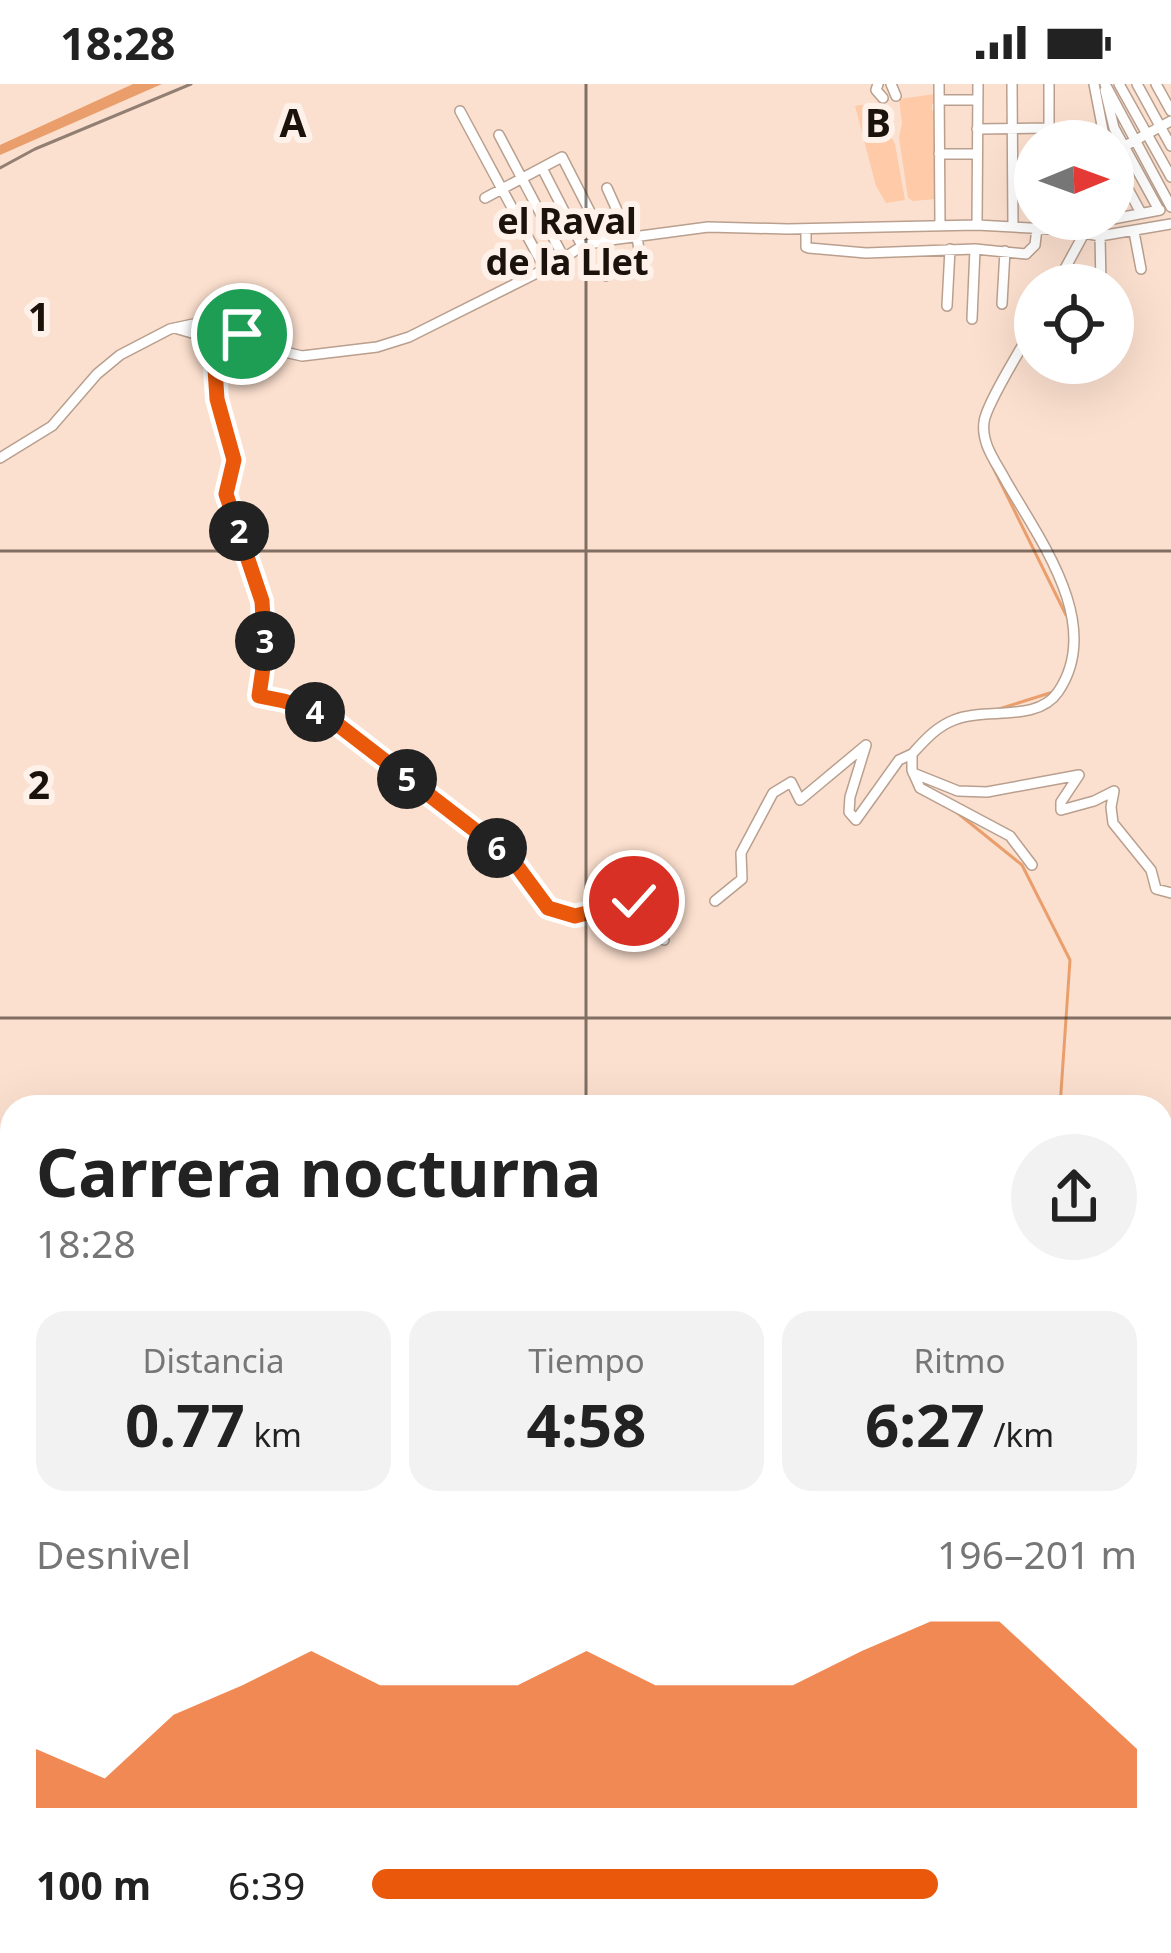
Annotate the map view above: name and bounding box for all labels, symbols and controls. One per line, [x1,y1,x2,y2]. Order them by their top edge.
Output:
text: 18:28 [60,12,176,73]
text: A [280,95,307,148]
text: B [865,95,891,148]
north arrow [1014,120,1134,240]
map controls [1014,120,1134,384]
district label: el Raval de la Llet [485,196,649,286]
button: locate [1014,264,1134,384]
pin [191,283,293,385]
text: 1 [28,289,50,342]
icon: arrive [209,301,275,367]
pin: 2 [209,501,269,561]
text: 2 [230,508,248,553]
pin: 3 [235,611,295,671]
text: 3 [256,618,274,663]
pin: 4 [285,682,345,742]
text: 4 [306,689,324,734]
pin: 5 [377,749,437,809]
text: 5 [398,756,416,801]
text: 2 [28,757,50,810]
pin: 6 [467,818,527,878]
text: 6 [488,825,506,870]
pin [583,850,685,952]
icon: check [601,868,667,934]
text: Carrera nocturna [36,1126,602,1216]
button: share [1011,1134,1137,1260]
text: 18:28 [36,1216,136,1269]
text: Distancia [142,1338,285,1383]
text: Tiempo [528,1338,645,1383]
text: Ritmo [914,1338,1005,1383]
text: 0.77 [125,1383,245,1465]
text: 4:58 [527,1383,646,1465]
text: 6:27 [865,1383,985,1465]
text: km [245,1412,302,1457]
text: /km [985,1412,1054,1457]
text: Desnivel [36,1527,191,1580]
text: 196–201 m [937,1527,1137,1580]
text: 100 m [36,1858,151,1911]
text: 6:39 [228,1858,305,1911]

